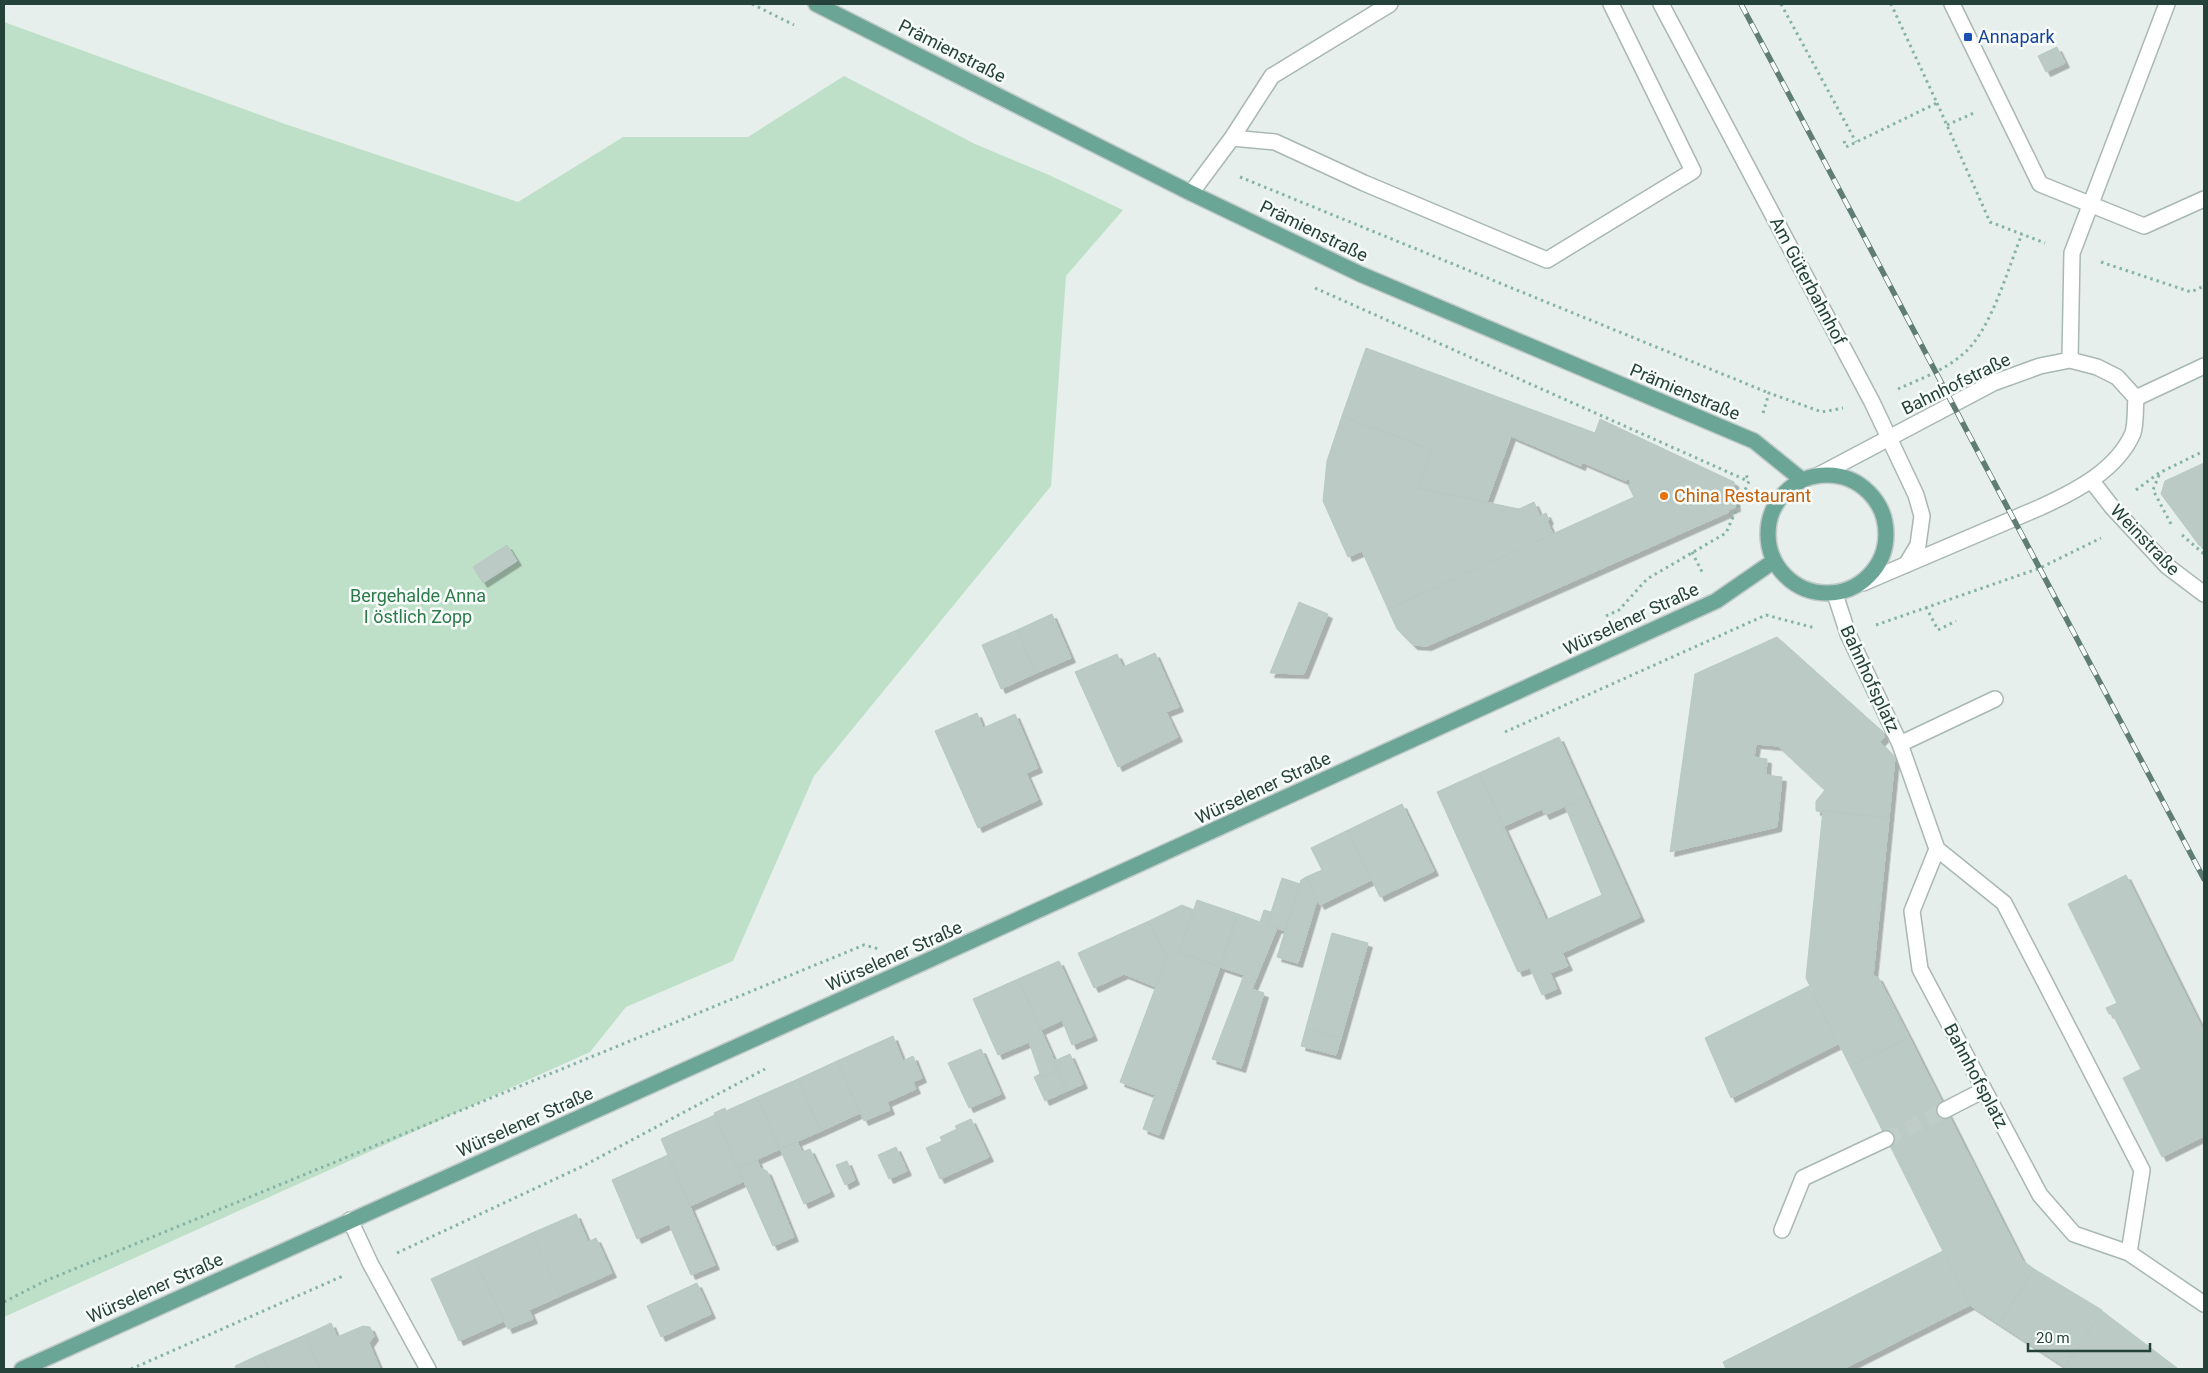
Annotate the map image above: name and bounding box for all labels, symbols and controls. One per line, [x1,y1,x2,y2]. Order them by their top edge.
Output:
street label: Prämienstraße [895,15,1009,87]
place label: Annapark [1978,26,2055,47]
marker: Annapark [1962,31,1974,43]
street label: Prämienstraße [1257,195,1372,266]
street label: Am Güterbahnhof [1766,213,1851,349]
street label: Bahnhofstraße [1898,348,2014,419]
street label: Prämienstraße [1627,359,1743,424]
place label: China Restaurant [1674,485,1811,506]
marker: China Restaurant [1658,490,1670,502]
street label: Weinstraße [2106,500,2184,580]
street label: Würselener Straße [1560,578,1702,659]
park label: Bergehalde Anna I östlich Zopp [350,585,486,627]
street label: Bahnhofsplatz [1836,622,1904,736]
street label: Würselener Straße [1192,747,1334,828]
street label: Würselener Straße [822,916,965,995]
street label: Bahnhofsplatz [1940,1020,2013,1132]
street label: Würselener Straße [453,1082,596,1161]
street label: Würselener Straße [83,1248,226,1327]
scale bar [2028,1320,2150,1352]
text: 20 m [2036,1329,2070,1347]

